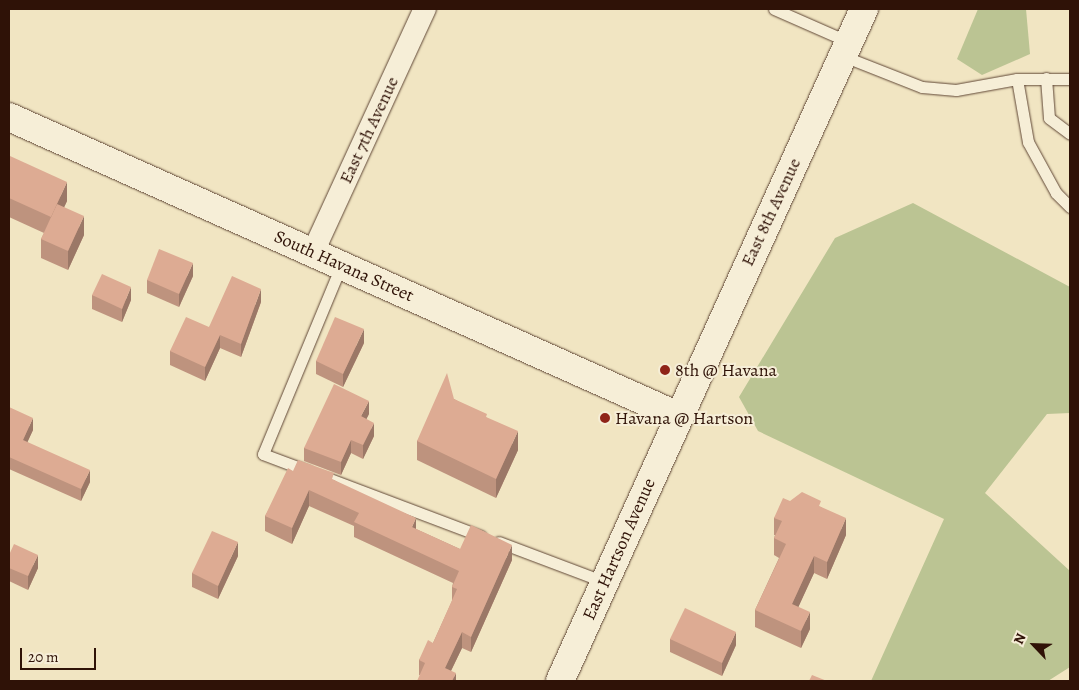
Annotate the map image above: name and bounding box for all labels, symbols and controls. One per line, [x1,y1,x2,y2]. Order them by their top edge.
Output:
street label: East 7th Avenue [335,73,403,187]
street label: East 8th Avenue [737,154,805,270]
street label: South Havana Street [271,226,417,306]
place label: 8th @ Havana [675,359,777,381]
marker: 8th @ Havana [659,364,671,376]
place label: Havana @ Hartson [615,407,753,429]
marker: Havana @ Hartson [599,412,611,424]
street label: East Hartson Avenue [578,475,660,623]
north arrow [1009,620,1059,670]
text: N [1009,630,1031,647]
scale bar [22,638,99,670]
text: 20 m [28,647,59,667]

